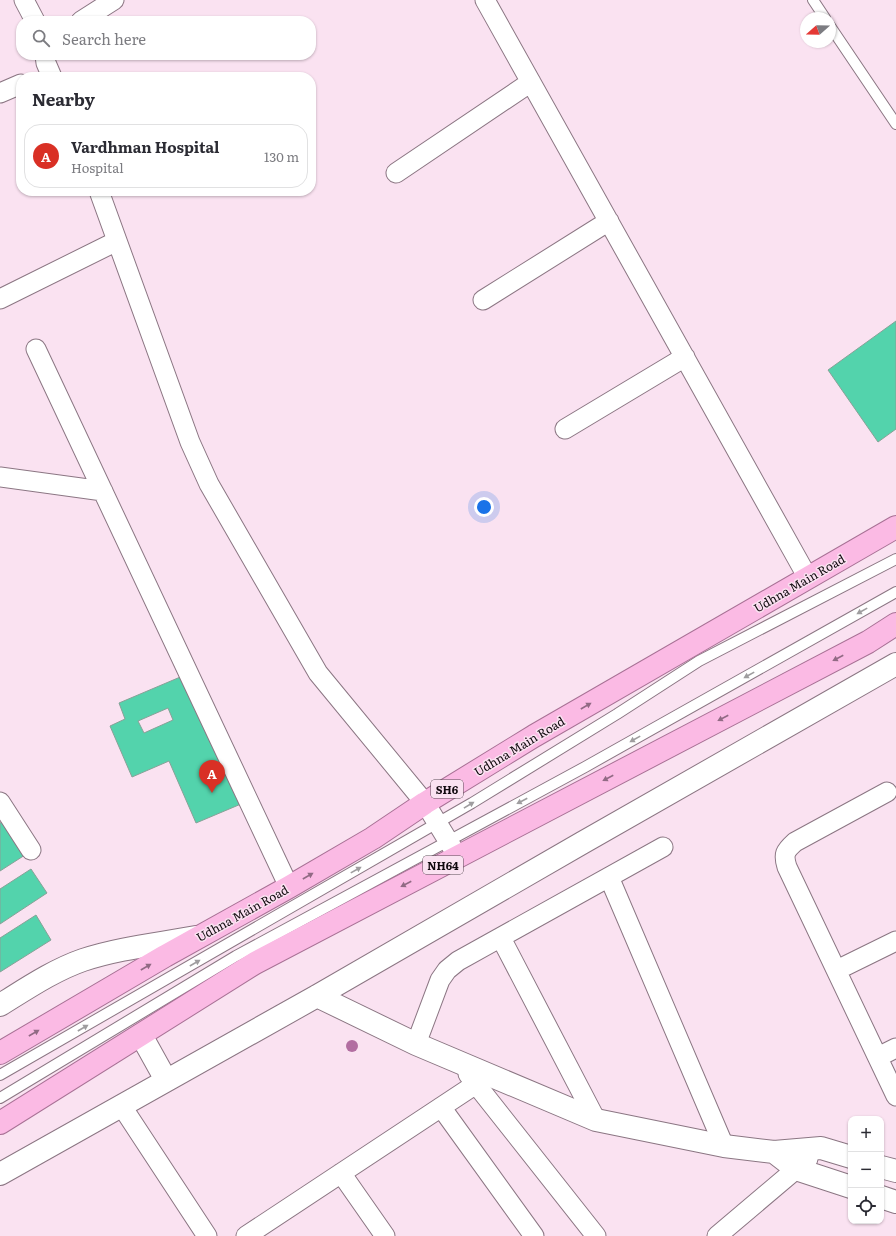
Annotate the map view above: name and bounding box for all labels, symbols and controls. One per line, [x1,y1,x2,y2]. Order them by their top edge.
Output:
north arrow [800,12,836,48]
search box [16,16,316,60]
icon: search [30,27,52,49]
text: Search here [62,27,146,50]
text: Nearby [32,86,95,111]
text: Vardhman Hospital [71,135,220,158]
text: A [41,147,51,166]
text: 130 m [264,147,299,166]
text: Hospital [71,158,124,177]
your location [474,497,494,517]
street label: Udhna Main Road [750,549,849,617]
one-way arrow [856,608,868,615]
one-way arrow [832,654,844,661]
one-way arrow [743,671,755,678]
one-way arrow [580,703,592,710]
street label: Udhna Main Road [470,711,568,780]
one-way arrow [717,715,729,721]
one-way arrow [629,735,641,742]
pin: A [199,760,225,793]
one-way arrow [602,775,614,782]
road number: SH6 [431,780,463,798]
one-way arrow [516,798,527,805]
one-way arrow [464,801,474,809]
road number: NH64 [423,856,463,874]
one-way arrow [350,866,362,873]
one-way arrow [302,873,314,880]
street label: Udhna Main Road [193,880,292,946]
one-way arrow [400,881,412,888]
one-way arrow [189,959,201,966]
one-way arrow [140,964,152,971]
one-way arrow [77,1025,88,1032]
one-way arrow [28,1030,40,1037]
map controls [848,1116,884,1224]
button: + [848,1116,884,1152]
button: − [848,1152,884,1188]
button: locate [848,1188,884,1224]

